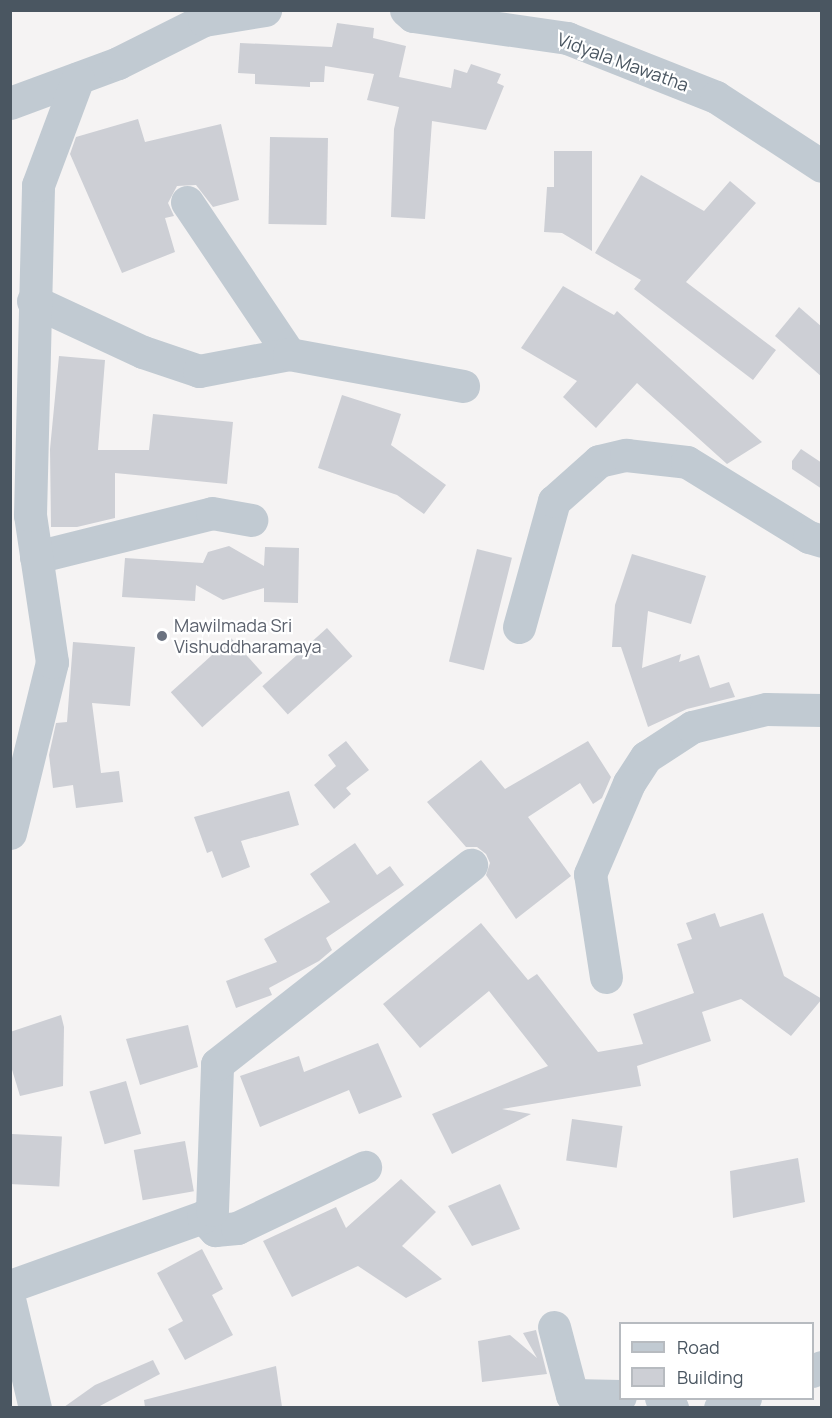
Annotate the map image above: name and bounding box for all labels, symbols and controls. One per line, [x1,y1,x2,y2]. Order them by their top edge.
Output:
street label: Vidyala Mawatha [554,28,692,96]
place label: Mawilmada Sri Vishuddharamaya [174,615,322,658]
marker: Mawilmada Sri Vishuddharamaya [155,629,169,643]
legend [619,1322,814,1400]
text: Road [677,1335,720,1359]
text: Building [677,1365,743,1389]

